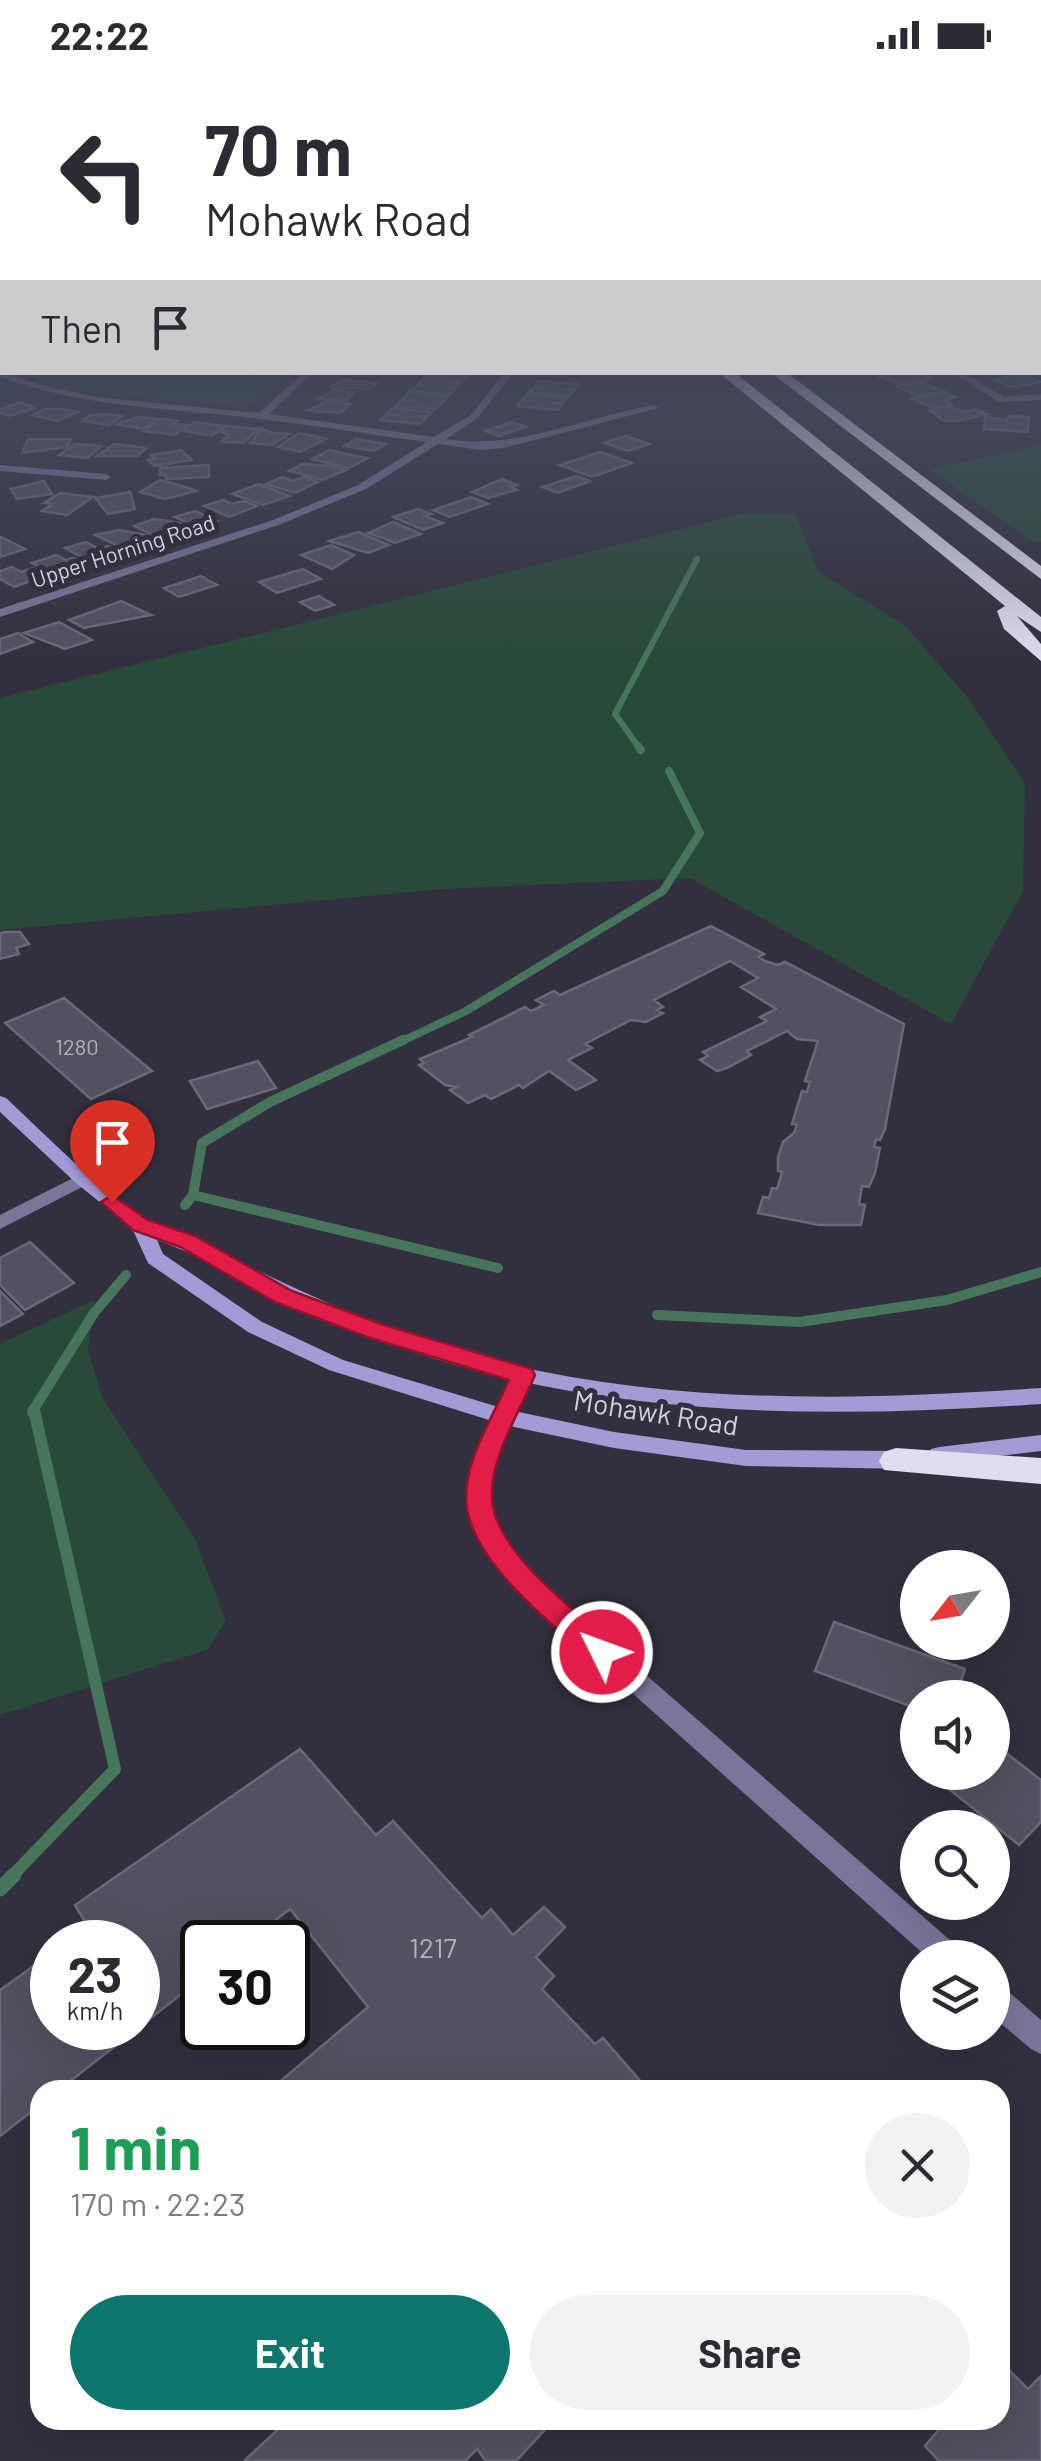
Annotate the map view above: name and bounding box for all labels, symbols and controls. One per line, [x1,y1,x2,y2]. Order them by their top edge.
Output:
text: 22:22 [50,12,149,58]
text: 70 m [205,106,352,190]
icon: left [40,110,170,240]
text: Mohawk Road [205,191,472,245]
icon: arrive [143,300,198,355]
text: Then [40,305,123,351]
street label: Upper Horning Road [28,508,218,592]
house number: 1280 [55,1033,99,1059]
pin [70,1100,155,1203]
icon: arrive [85,1115,140,1170]
street label: Mohawk Road [571,1382,741,1442]
north arrow [900,1550,1010,1660]
map controls [900,1550,1010,2050]
position arrow [550,1600,654,1704]
button: sound [900,1680,1010,1790]
button: search [900,1810,1010,1920]
speed limit sign: 30 [180,1920,310,2050]
house number: 1217 [409,1930,457,1964]
button: layers [900,1940,1010,2050]
text: 23 [68,1943,122,2003]
text: km/h [67,1995,123,2025]
text: 1 min [70,2110,201,2182]
button: close [865,2113,970,2218]
text: 170 m · 22:23 [70,2184,245,2222]
button: Exit [70,2295,510,2410]
button: Share [530,2295,970,2410]

